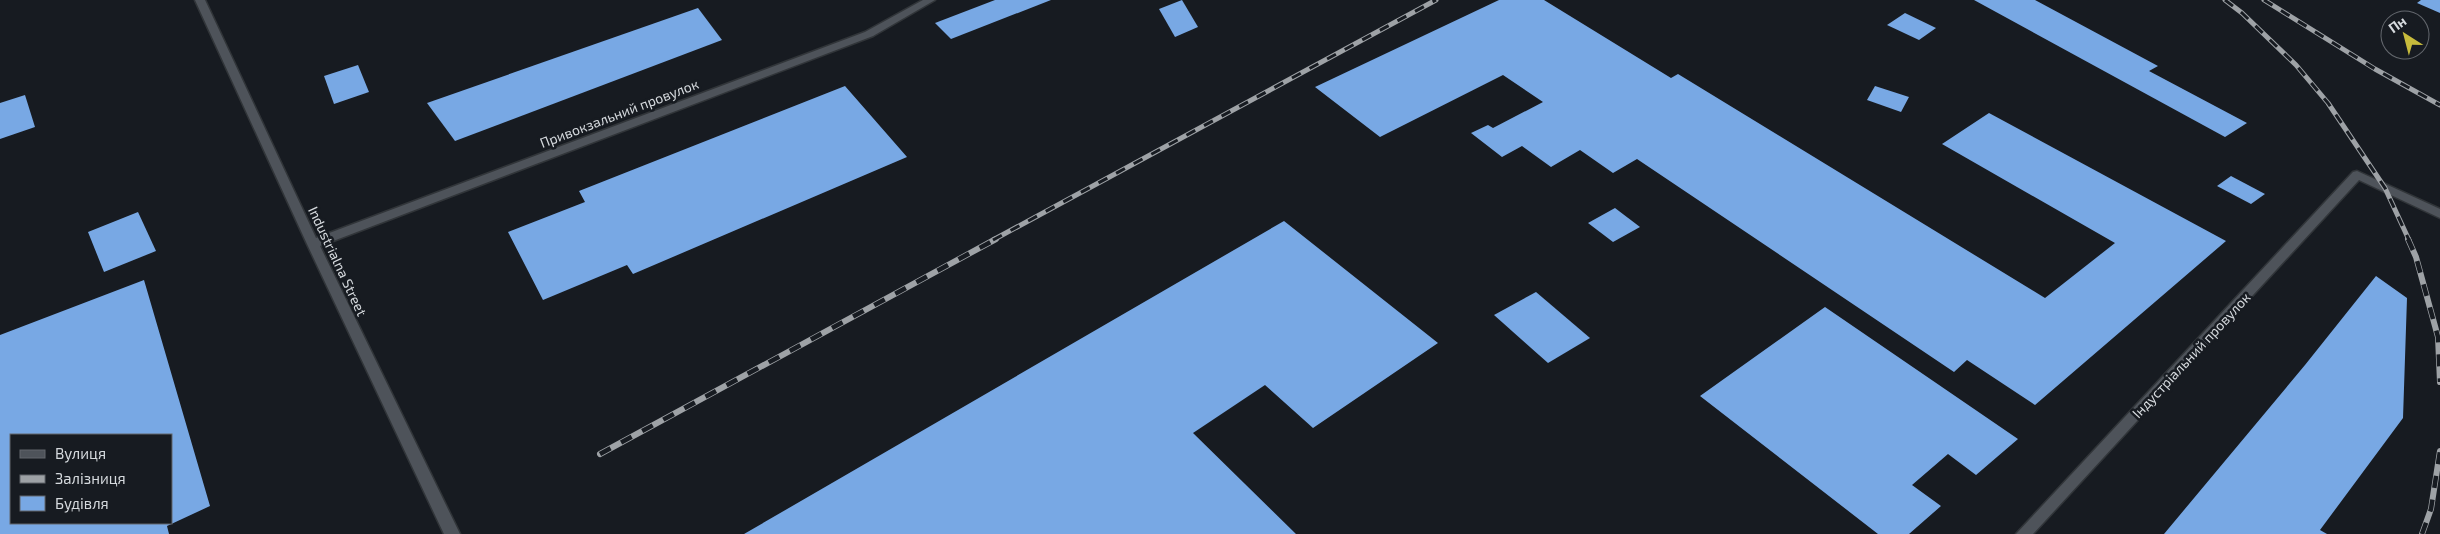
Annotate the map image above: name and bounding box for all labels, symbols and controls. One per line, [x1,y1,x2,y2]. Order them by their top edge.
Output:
north arrow [2380,10,2430,60]
text: Пн [2385,12,2409,36]
street label: Привокзальний провулок [537,75,701,151]
street label: Industrialna Street [305,203,371,319]
street label: Індустріальний провулок [2128,288,2254,421]
legend [10,434,172,524]
text: Вулиця [55,444,106,463]
text: Залізниця [55,469,126,487]
text: Будівля [55,494,109,513]

